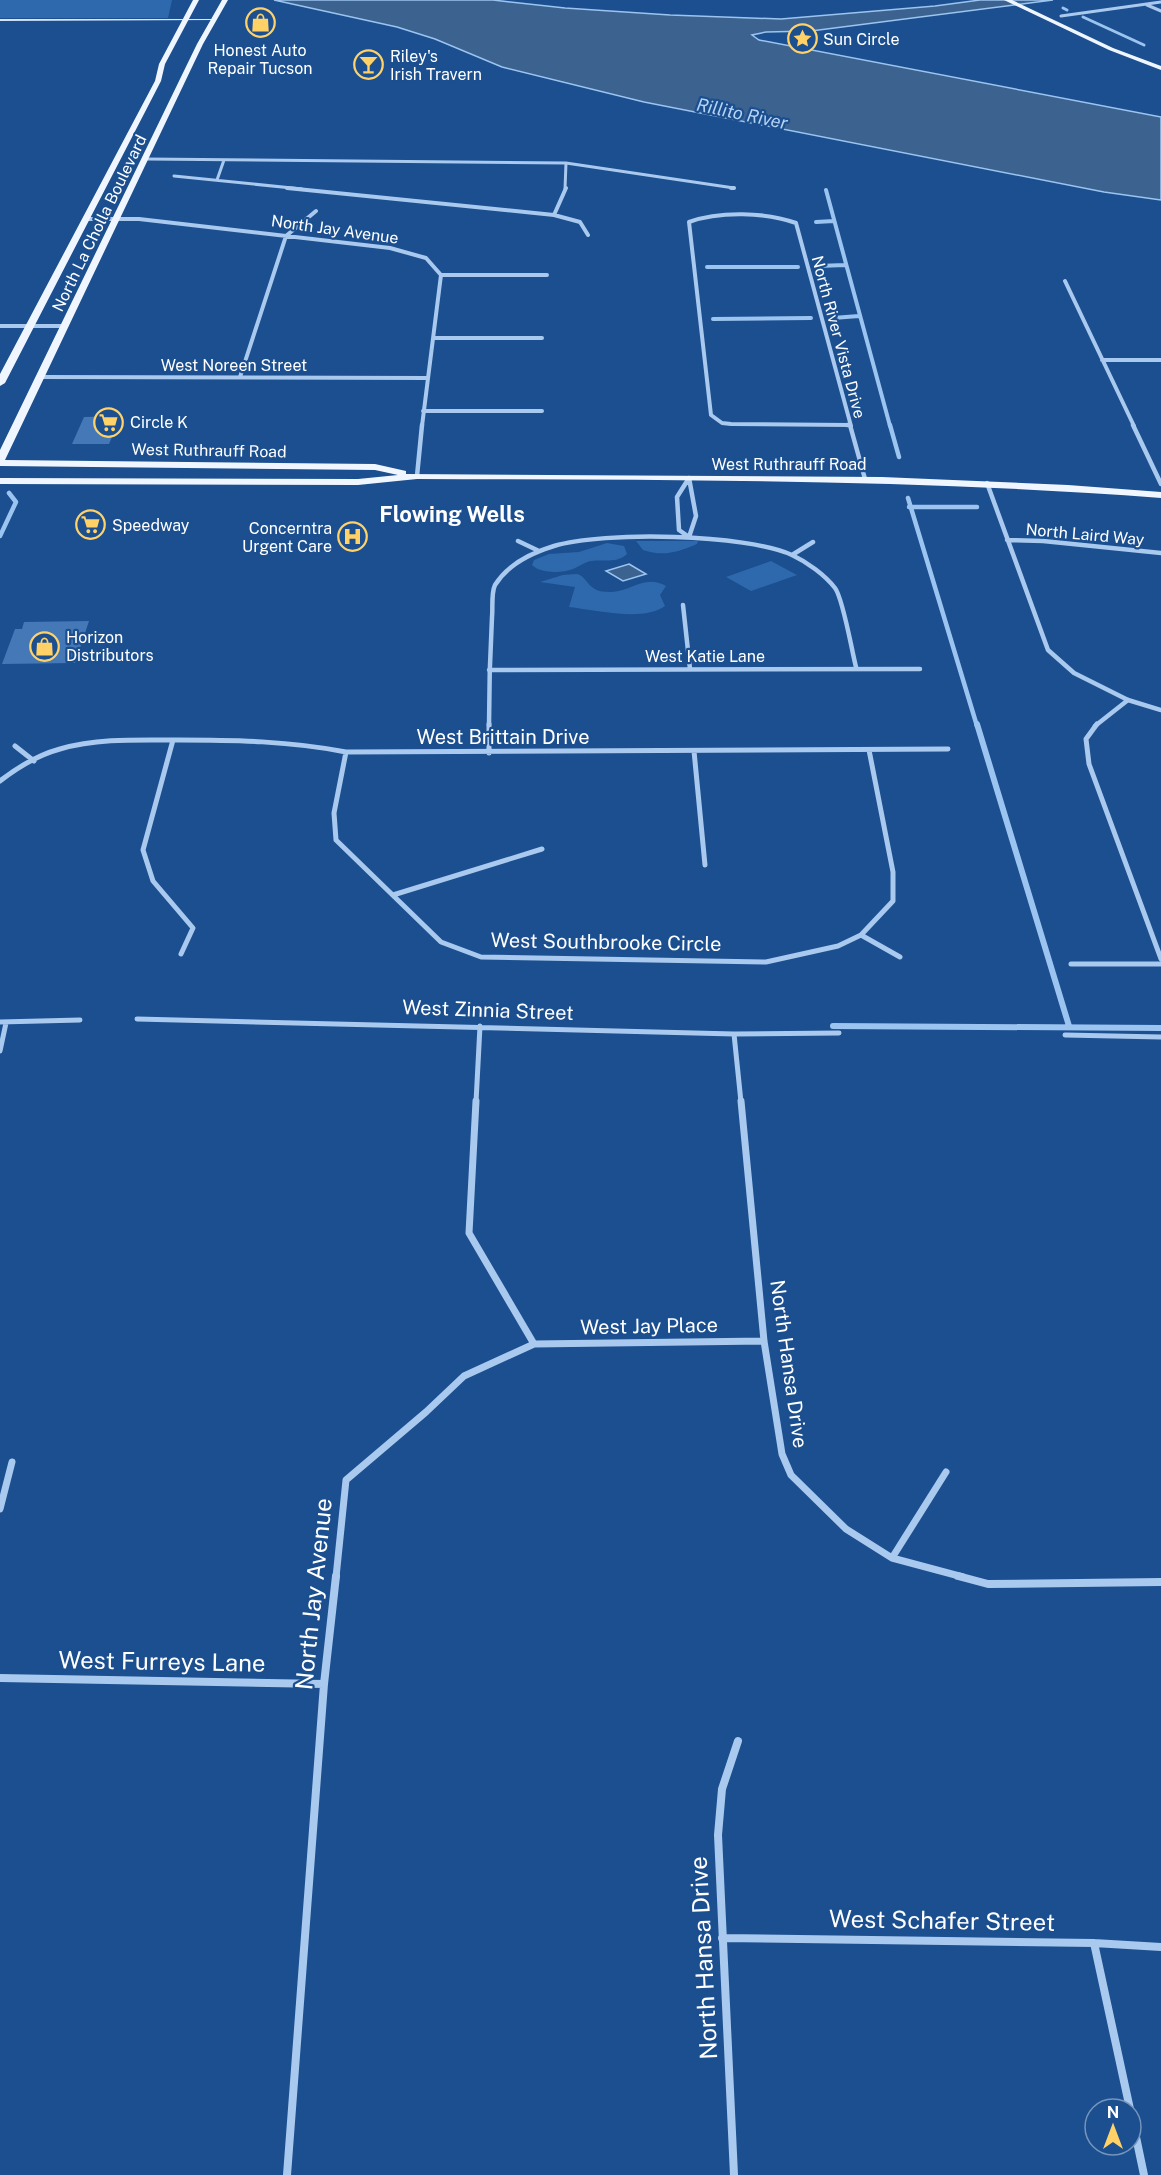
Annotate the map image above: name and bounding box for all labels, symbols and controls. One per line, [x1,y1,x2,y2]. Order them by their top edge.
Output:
shop icon: Honest Auto Repair Tucson [244,6,276,38]
place icon: Sun Circle [786,23,818,55]
place label: Sun Circle [823,30,900,49]
place label: Honest Auto Repair Tucson [207,41,313,78]
place label: Riley's Irish Travern [390,47,482,84]
bar icon: Riley's Irish Travern [353,49,385,81]
water label: Rillito River [695,94,790,133]
street label: North La Cholla Boulevard [48,132,151,315]
street label: North Jay Avenue [270,211,400,248]
street label: North River Vista Drive [808,254,869,421]
street label: West Noreen Street [161,356,307,375]
supermarket icon: Circle K [93,406,125,438]
place label: Circle K [130,413,188,432]
street label: West Ruthrauff Road [131,440,287,461]
street label: West Ruthrauff Road [711,455,867,474]
district label: Flowing Wells [379,501,525,527]
supermarket icon: Speedway [75,509,107,541]
place label: Speedway [112,516,190,535]
place label: Concerntra Urgent Care [242,519,332,556]
street label: North Laird Way [1025,520,1146,549]
hospital icon: Concerntra Urgent Care [337,521,369,553]
place label: Horizon Distributors [66,628,154,665]
shop icon: Horizon Distributors [29,630,61,662]
street label: West Katie Lane [645,647,765,666]
street label: West Brittain Drive [416,725,590,749]
street label: West Southbrooke Circle [490,928,722,956]
street label: West Zinnia Street [402,995,574,1025]
street label: North Hansa Drive [765,1278,813,1450]
street label: West Jay Place [580,1313,718,1339]
street label: North Jay Avenue [289,1497,337,1691]
street label: West Furreys Lane [58,1645,266,1677]
street label: North Hansa Drive [684,1856,722,2060]
street label: West Schafer Street [829,1904,1055,1936]
north arrow [1083,2097,1143,2157]
text: N [1107,2103,1119,2122]

